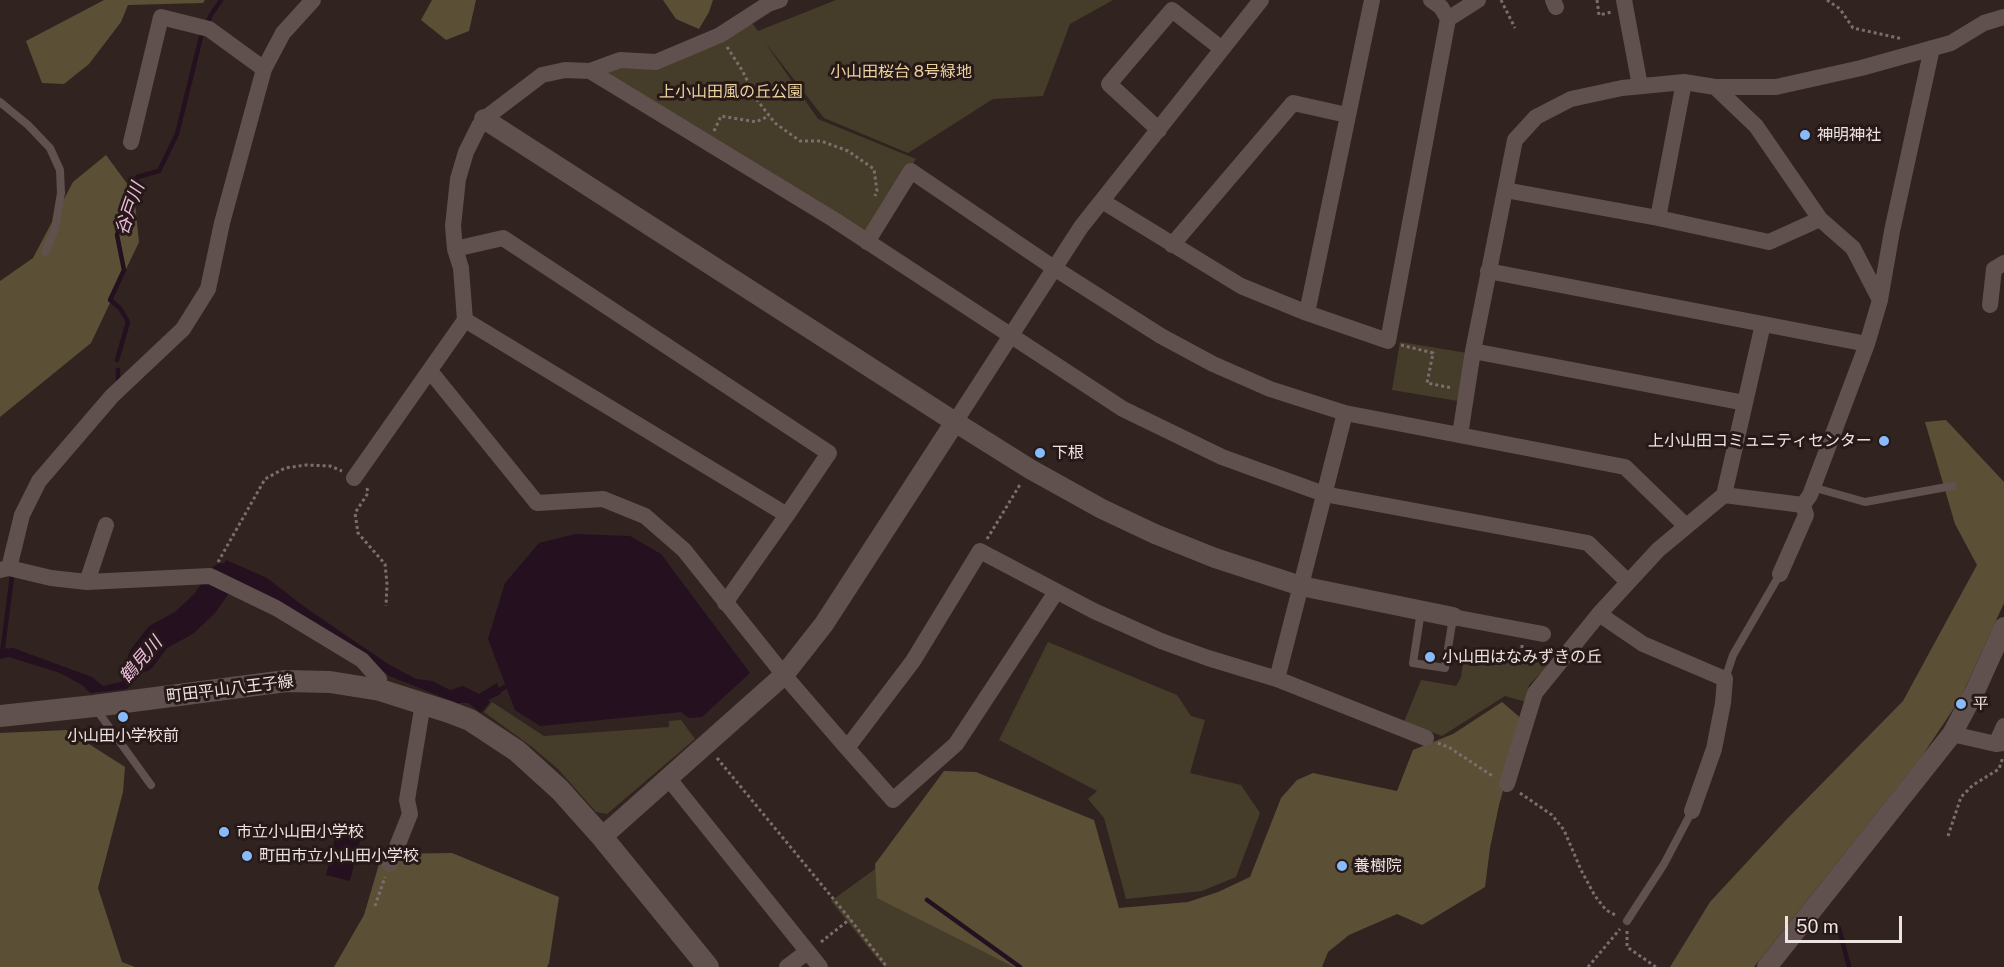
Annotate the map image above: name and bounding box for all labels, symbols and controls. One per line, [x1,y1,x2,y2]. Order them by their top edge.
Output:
park label: 小山田桜台 8号緑地 [830,62,972,82]
park label: 上小山田風の丘公園 [659,82,803,102]
place label: 神明神社 [1817,125,1881,145]
marker: 神明神社 [1798,128,1812,142]
water label: 谷戸川 [111,180,149,238]
place label: 上小山田コミュニティセンター [1648,431,1872,451]
marker: 上小山田コミュニティセンター [1877,434,1891,448]
place label: 下根 [1052,443,1084,463]
marker: 下根 [1033,446,1047,460]
water label: 鶴見川 [115,633,167,687]
place label: 小山田はなみずきの丘 [1442,647,1602,667]
marker: 小山田はなみずきの丘 [1423,650,1437,664]
street label: 町田平山八王子線 [165,672,295,706]
place label: 平 [1973,694,1989,714]
marker: 平 [1954,697,1968,711]
marker: 小山田小学校前 [116,710,130,724]
place label: 小山田小学校前 [67,726,179,746]
place label: 市立小山田小学校 [236,822,364,842]
marker: 市立小山田小学校 [217,825,231,839]
place label: 町田市立小山田小学校 [259,846,419,866]
marker: 町田市立小山田小学校 [240,849,254,863]
place label: 養樹院 [1354,856,1402,876]
marker: 養樹院 [1335,859,1349,873]
scale bar [1788,904,1905,942]
text: 50 m [1796,916,1839,937]

